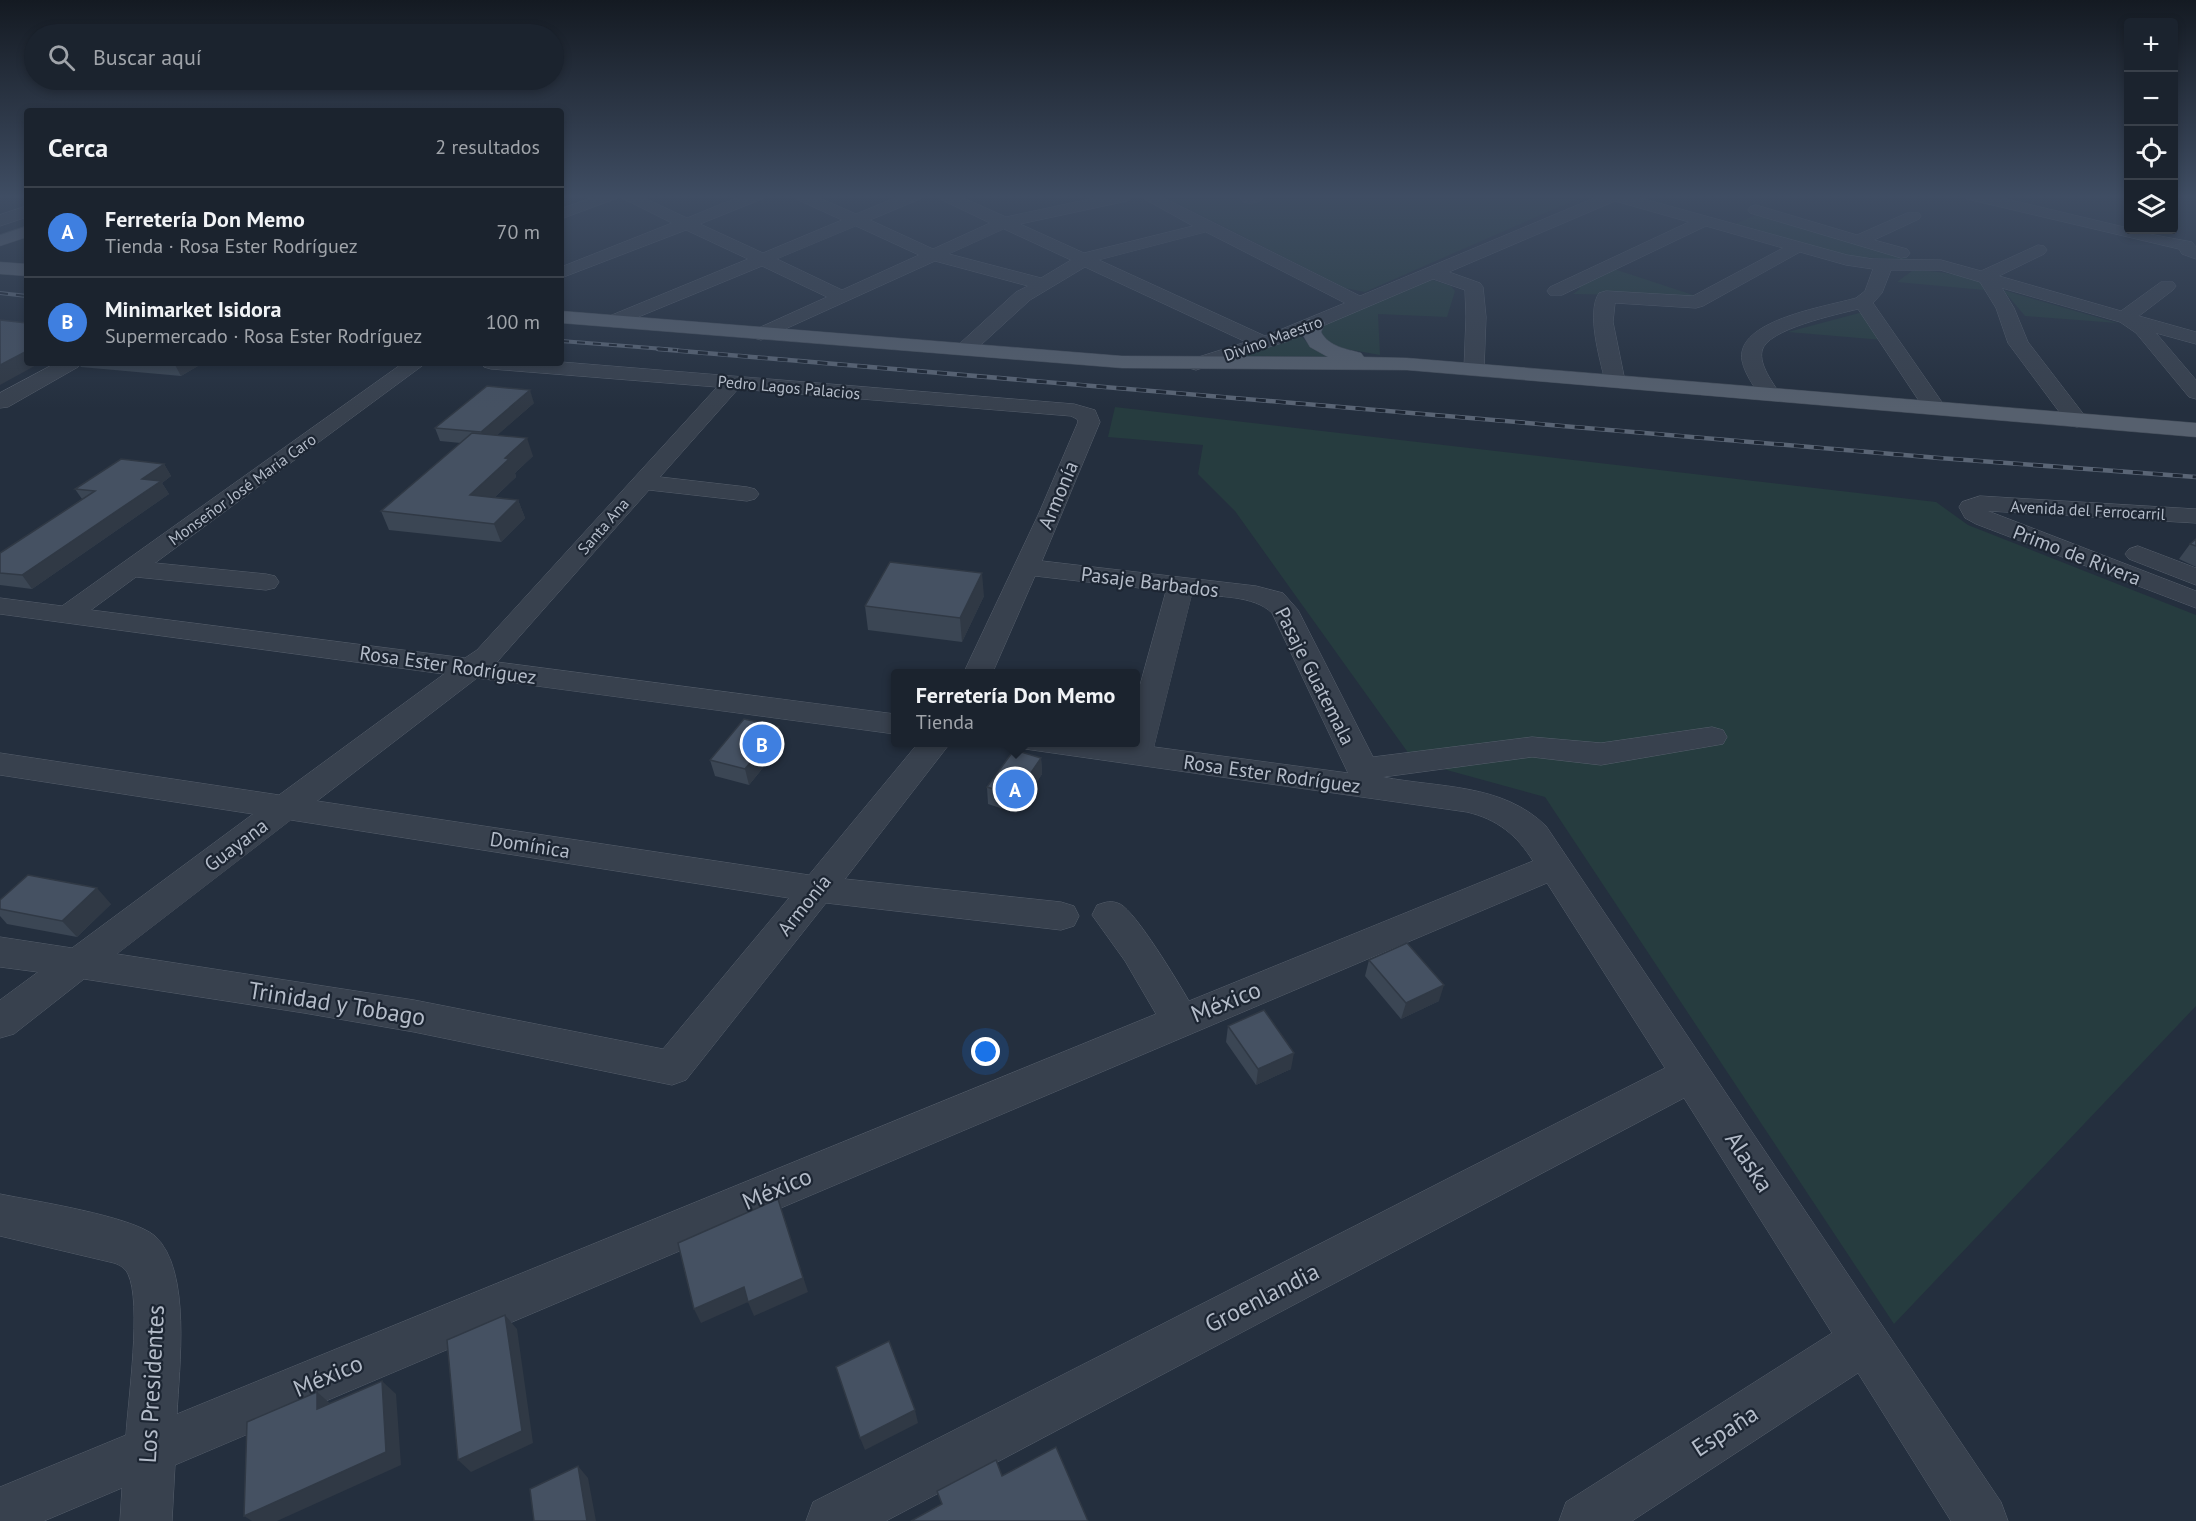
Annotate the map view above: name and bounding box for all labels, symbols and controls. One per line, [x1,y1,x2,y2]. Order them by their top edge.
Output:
map controls [2124,18,2178,234]
button: + [2124,18,2178,72]
search box [24,24,564,90]
icon: search [45,41,78,74]
text: Buscar aquí [93,43,202,71]
button: − [2124,72,2178,126]
button: locate [2124,126,2178,180]
text: Cerca [48,131,108,164]
text: 2 resultados [435,134,540,160]
button: layers [2124,180,2178,234]
text: Ferretería Don Memo [105,205,305,233]
text: A [61,219,74,245]
text: 70 m [497,219,540,245]
text: Tienda · Rosa Ester Rodríguez [105,233,358,259]
text: Minimarket Isidora [105,295,282,323]
text: B [62,309,73,335]
text: 100 m [486,309,540,335]
street label: Divino Maestro [1221,311,1325,365]
text: Supermercado · Rosa Ester Rodríguez [105,323,422,349]
street label: Pedro Lagos Palacios [717,371,861,403]
street label: Monseñor José María Caro [164,429,320,549]
street label: Armonía [1032,457,1084,533]
street label: Santa Ana [573,494,633,558]
street label: Avenida del Ferrocarril [2010,496,2166,524]
street label: Primo de Rivera [2009,519,2145,591]
street label: Pasaje Barbados [1080,561,1220,603]
street label: Pasaje Guatemala [1269,603,1361,749]
street label: Rosa Ester Rodríguez [358,640,538,690]
popup [891,669,1140,747]
text: Ferretería Don Memo [916,681,1115,709]
text: Tienda [916,709,974,735]
pin: B [742,722,782,766]
street label: Rosa Ester Rodríguez [1182,749,1362,799]
pin: A [996,766,1034,812]
street label: Guayana [199,813,273,877]
street label: Domínica [488,826,572,864]
street label: Armonía [771,869,837,941]
street label: Trinidad y Tobago [247,974,428,1033]
street label: México [1186,974,1265,1029]
your location [971,1037,1000,1066]
street label: Alaska [1718,1125,1781,1198]
street label: México [737,1160,816,1217]
street label: Groenlandia [1199,1256,1324,1340]
street label: Los Presidentes [132,1304,171,1464]
street label: México [288,1347,367,1404]
street label: España [1686,1398,1764,1463]

